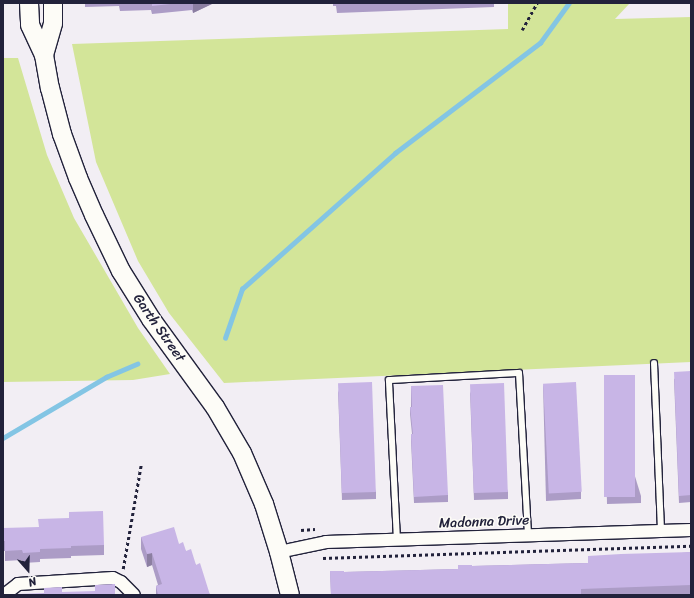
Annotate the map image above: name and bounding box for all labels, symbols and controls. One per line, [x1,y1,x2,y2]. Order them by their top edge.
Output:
street label: Garth Street [129,291,189,365]
street label: Madonna Drive [439,512,529,532]
north arrow [8,550,48,590]
text: N [25,572,39,592]

